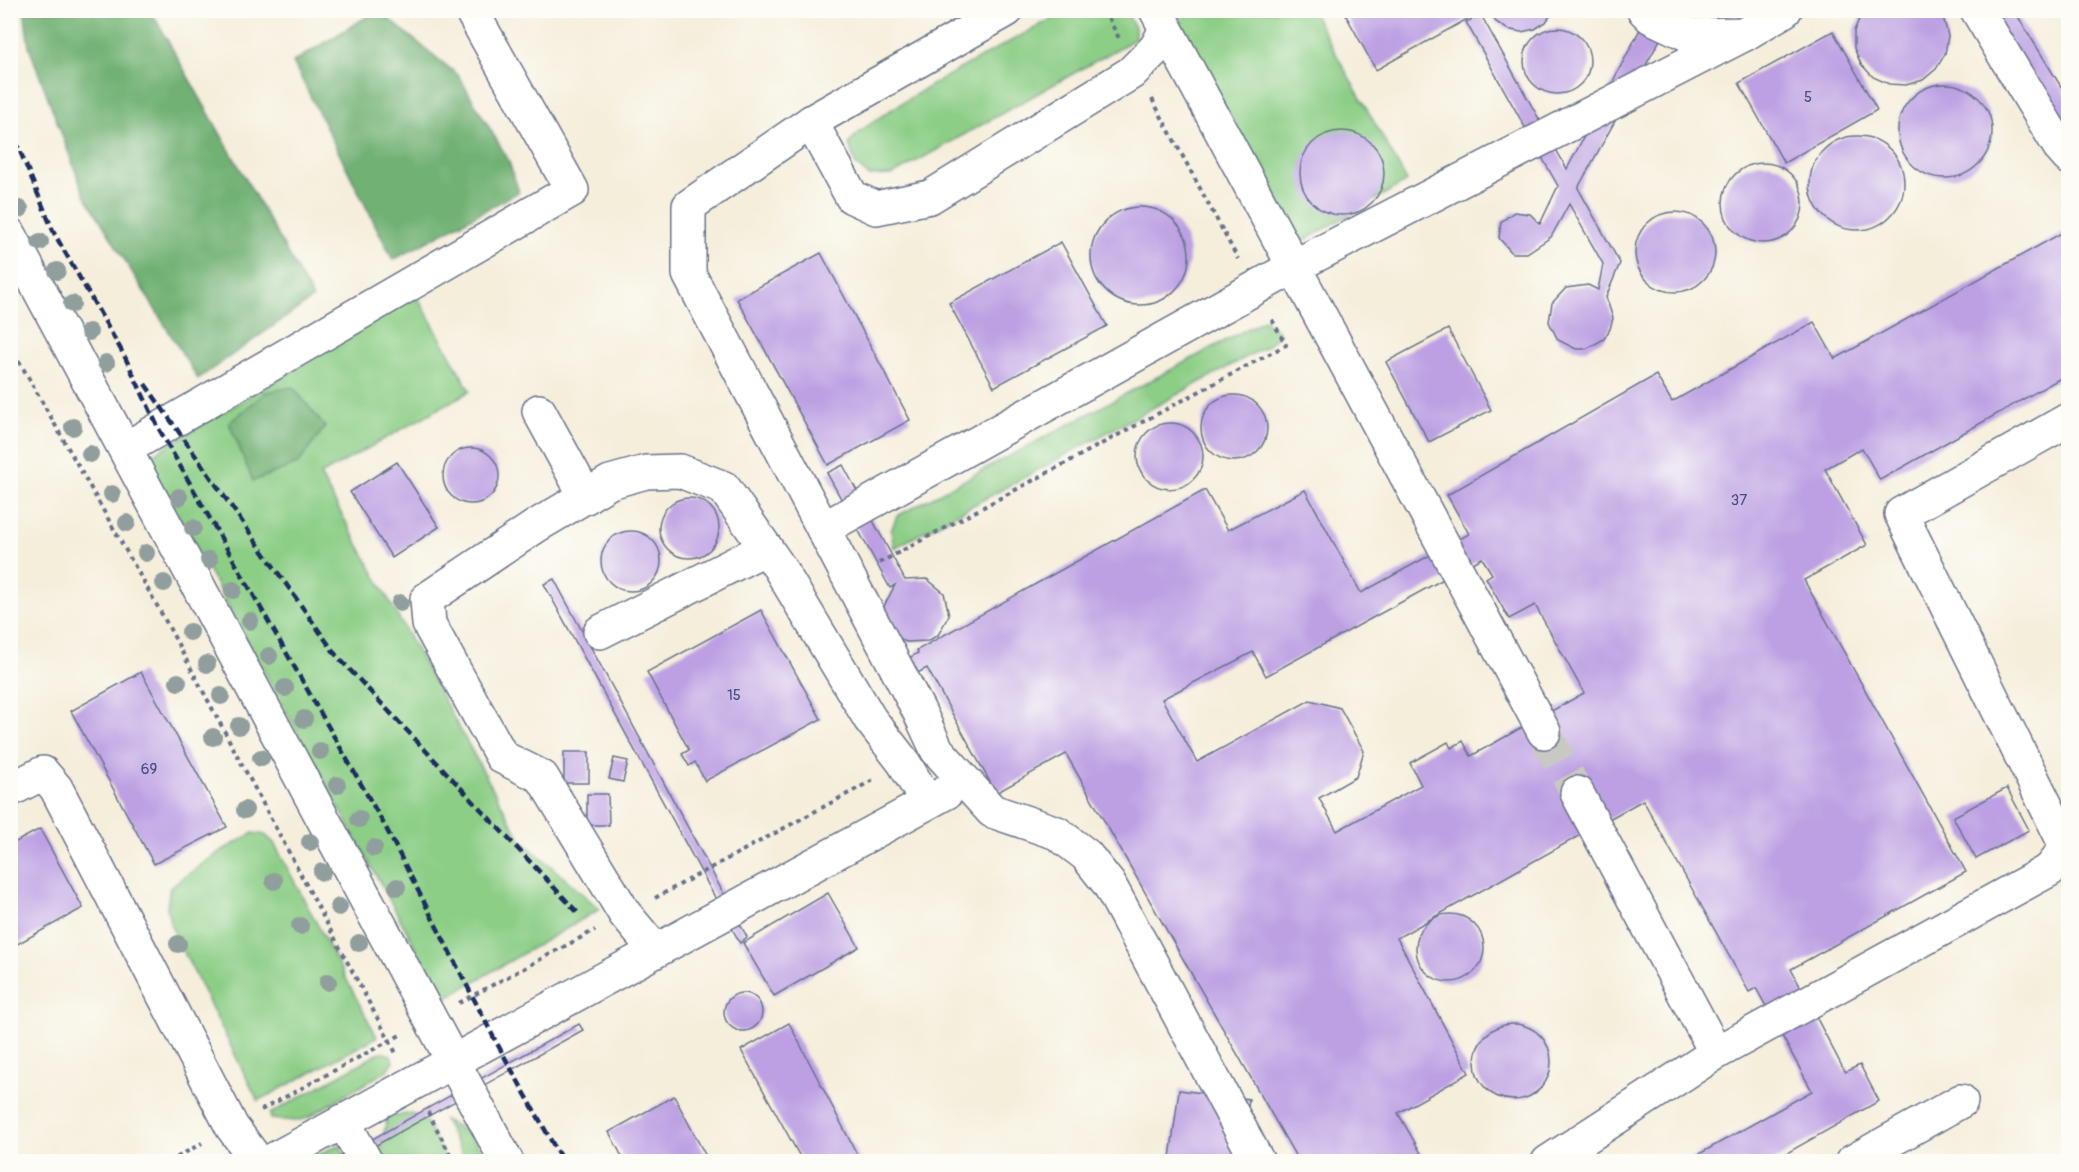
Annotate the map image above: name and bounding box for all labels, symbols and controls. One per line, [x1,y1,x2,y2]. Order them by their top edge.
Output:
house number: 5 [1804,88,1812,107]
house number: 37 [1731,491,1747,510]
house number: 15 [727,686,741,705]
house number: 69 [141,760,157,779]

